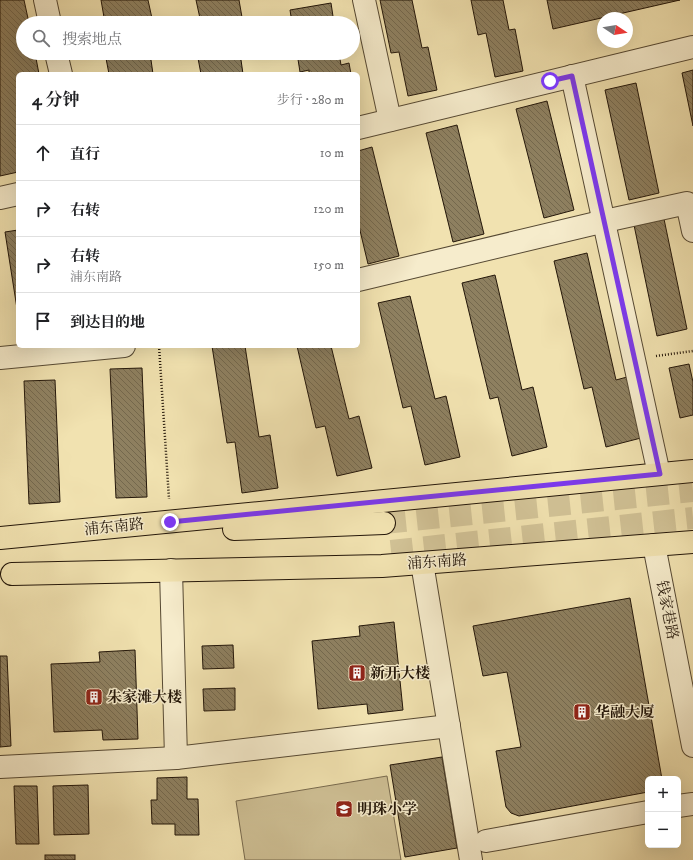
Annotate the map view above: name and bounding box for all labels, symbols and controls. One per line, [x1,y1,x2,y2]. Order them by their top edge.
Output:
north arrow [597,12,633,48]
search box [16,16,360,60]
icon: search [30,27,52,49]
text: 搜索地点 [62,30,122,49]
route start [541,72,559,90]
text: 4 分钟 [32,89,79,111]
text: 步行 · 280 m [277,92,344,108]
icon: ahead [32,142,54,164]
text: 直行 [70,145,100,164]
text: 10 m [320,145,344,161]
icon: right [32,198,54,220]
text: 右转 [70,201,100,220]
text: 120 m [313,201,344,217]
text: 右转 [70,247,100,266]
icon: right [32,254,54,276]
text: 150 m [313,257,344,273]
text: 浦东南路 [70,269,122,285]
icon: arrive [32,310,54,332]
text: 到达目的地 [70,313,145,332]
route end [161,513,179,531]
street label: 浦东南路 [83,514,145,540]
street label: 浦东南路 [406,550,468,574]
street label: 钱家巷路 [652,579,682,641]
building icon: 新开大楼 [347,663,367,683]
place label: 新开大楼 [370,664,430,683]
building icon: 朱家滩大楼 [84,687,104,707]
place label: 朱家滩大楼 [107,688,182,707]
building icon: 华融大厦 [572,702,592,722]
place label: 华融大厦 [595,703,655,722]
map controls [645,776,681,848]
button: + [645,776,681,812]
school or university icon: 明珠小学 [334,799,354,819]
place label: 明珠小学 [357,800,417,819]
button: − [645,812,681,848]

